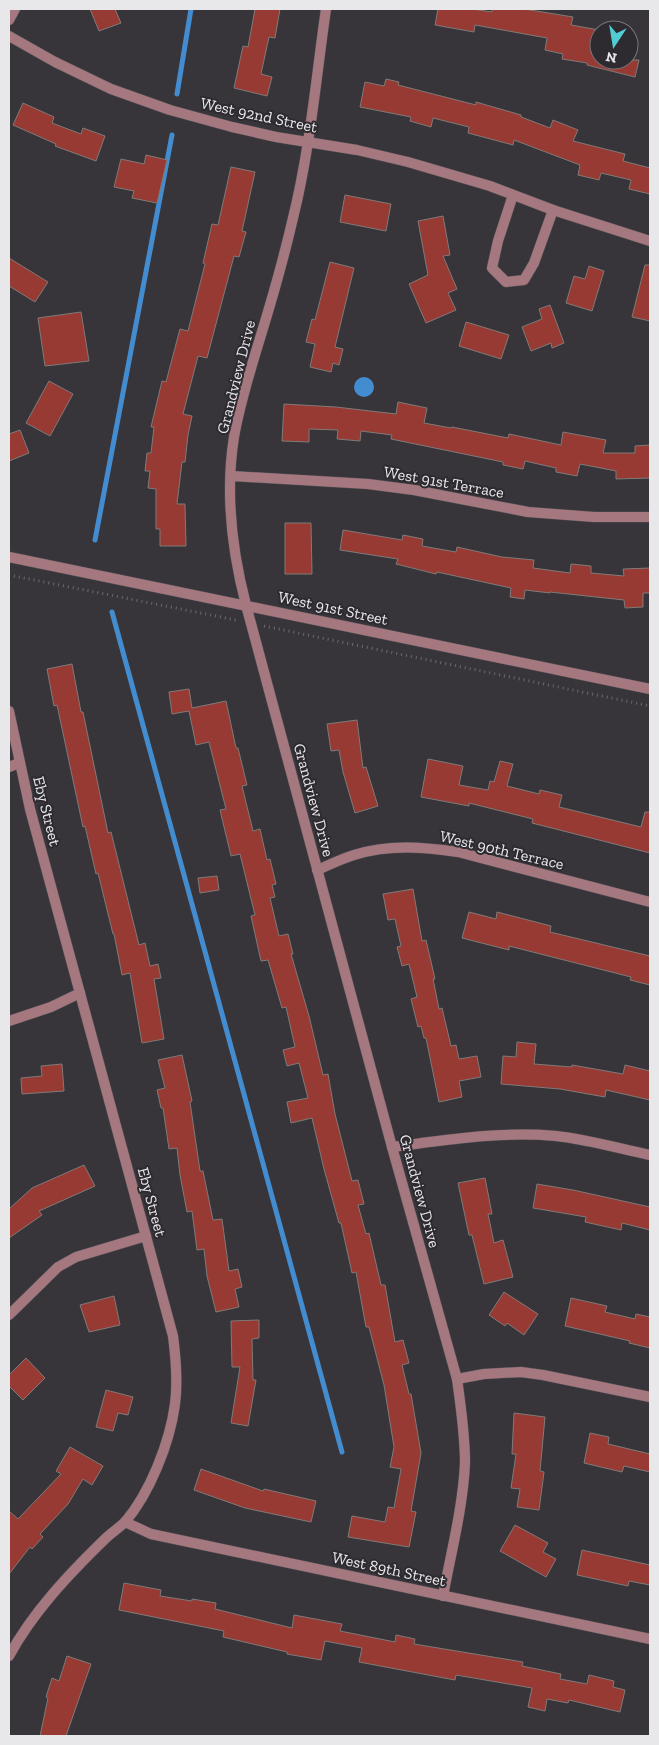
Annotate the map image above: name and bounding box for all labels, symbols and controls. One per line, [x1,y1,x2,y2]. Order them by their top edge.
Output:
north arrow [589,20,639,70]
text: N [604,48,618,67]
street label: West 92nd Street [199,93,319,137]
street label: Grandview Drive [213,318,259,436]
street label: West 91st Terrace [382,462,506,502]
street label: West 91st Street [276,587,390,629]
street label: Grandview Drive [290,741,338,859]
street label: Eby Street [29,774,65,848]
street label: West 90th Terrace [438,827,566,873]
street label: Grandview Drive [396,1132,444,1250]
street label: Eby Street [134,1165,170,1239]
street label: West 89th Street [330,1548,448,1590]

